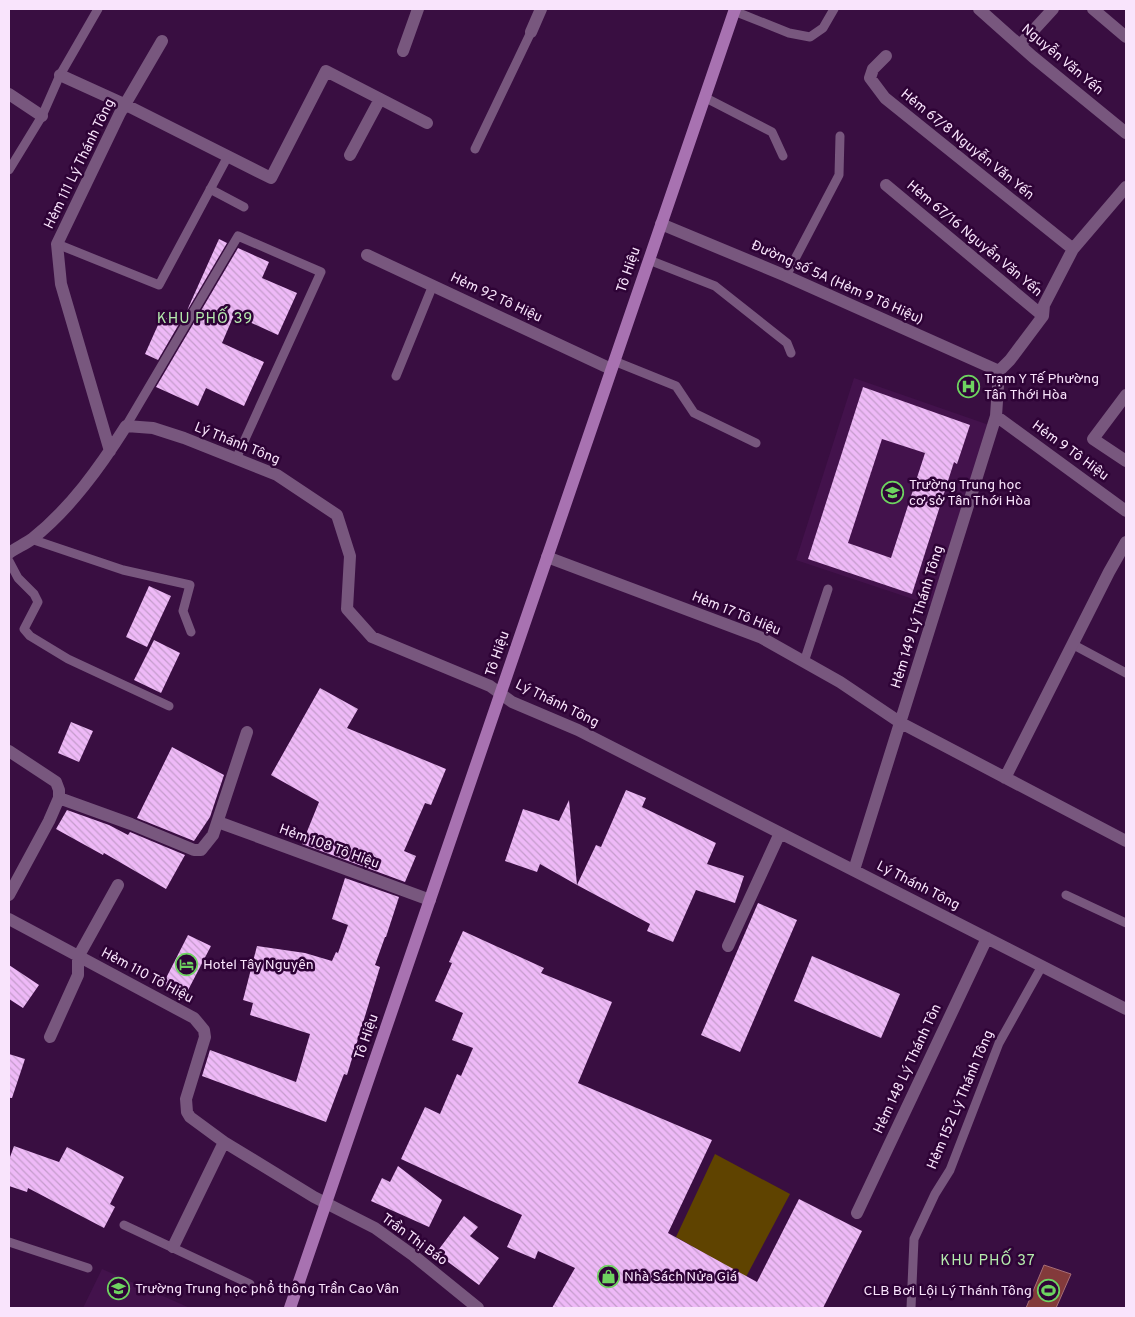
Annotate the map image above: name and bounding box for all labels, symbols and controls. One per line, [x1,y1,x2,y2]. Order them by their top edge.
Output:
street label: Nguyễn Văn Yến [1018,20,1107,99]
street label: Hẻm 67/8 Nguyễn Văn Yến [897,85,1038,204]
street label: Hẻm 111 Lý Thánh Tông [41,96,119,232]
street label: Hẻm 67/16 Nguyễn Văn Yến [903,176,1046,301]
street label: Đường số 5A (Hẻm 9 Tô Hiệu) [749,237,925,329]
street label: Tô Hiệu [613,245,645,295]
street label: Hẻm 92 Tô Hiệu [447,269,545,327]
district label: KHU PHỐ 39 [157,306,253,329]
place label: Trạm Y Tế Phường Tân Thới Hòa [984,371,1099,404]
hospital icon: Trạm Y Tế Phường Tân Thới Hòa [956,375,980,399]
street label: Hẻm 9 Tô Hiệu [1028,417,1112,485]
street label: Lý Thánh Tông [192,419,282,469]
place label: Trường Trung học cơ sở Tân Thới Hòa [909,477,1031,510]
school or university icon: Trường Trung học cơ sở Tân Thới Hòa [881,481,905,505]
street label: Hẻm 149 Lý Thánh Tông [888,543,948,691]
street label: Hẻm 17 Tô Hiệu [689,588,783,640]
street label: Tô Hiệu [482,629,514,679]
street label: Lý Thánh Tông [512,676,602,732]
street label: Hẻm 108 Tô Hiệu [277,821,381,873]
street label: Lý Thánh Tông [874,858,962,914]
street label: Hẻm 110 Tô Hiệu [98,945,196,1007]
hotel icon: Hotel Tây Nguyên [175,953,199,977]
place label: Hotel Tây Nguyên [203,957,314,974]
street label: Hẻm 148 Lý Thánh Tôn [870,1001,946,1137]
street label: Tô Hiệu [351,1012,383,1062]
street label: Hẻm 152 Lý Thánh Tông [924,1028,998,1172]
street label: Trần Thị Báo [378,1210,450,1270]
district label: KHU PHỐ 37 [940,1248,1036,1271]
shop icon: Nhà Sách Nửa Giá [596,1265,620,1289]
place label: Nhà Sách Nửa Giá [624,1269,737,1286]
school or university icon: Trường Trung học phổ thông Trần Cao Vân [107,1277,131,1301]
sports icon: CLB Bơi Lội Lý Thánh Tông [1036,1279,1060,1303]
place label: Trường Trung học phổ thông Trần Cao Vân [135,1280,399,1298]
place label: CLB Bơi Lội Lý Thánh Tông [864,1283,1032,1300]

